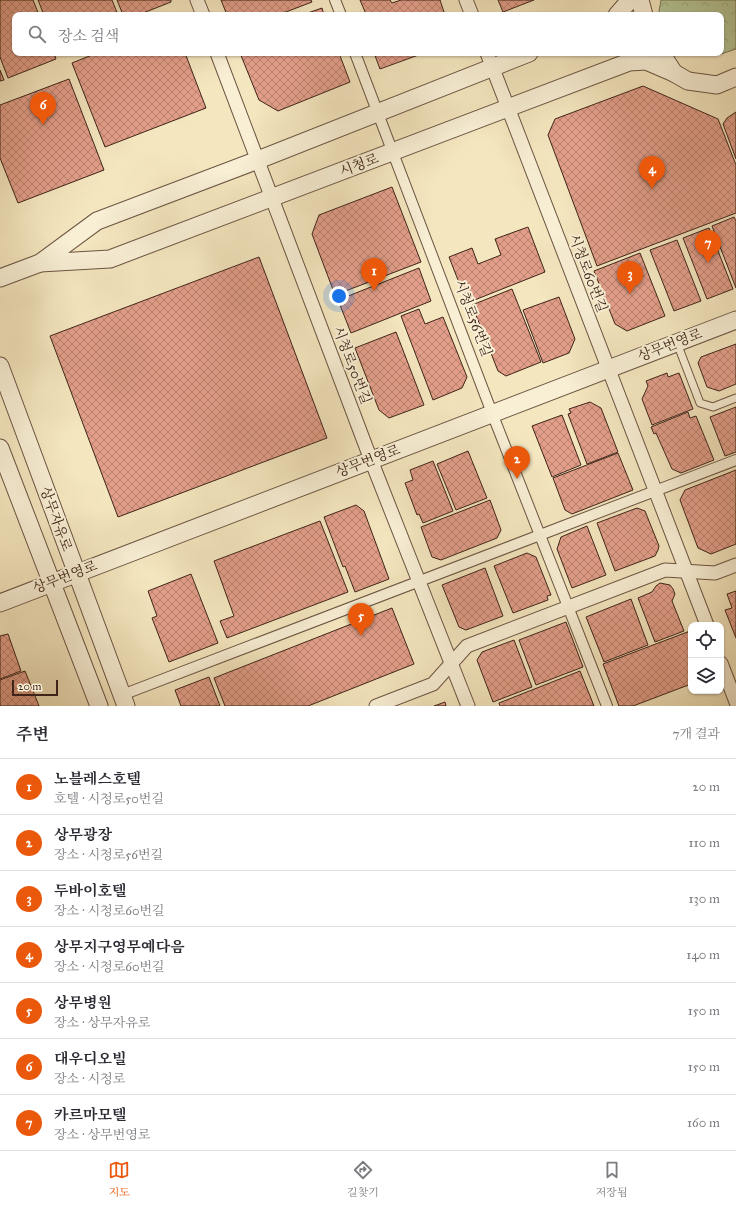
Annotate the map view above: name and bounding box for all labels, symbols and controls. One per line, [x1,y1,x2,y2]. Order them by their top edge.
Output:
search box [12,12,724,56]
icon: search [26,23,48,45]
text: 장소 검색 [58,27,119,45]
pin: 6 [30,92,56,125]
street label: 시청로 [337,150,381,180]
pin: 4 [639,156,665,189]
pin: 7 [695,230,721,263]
street label: 시청로60번길 [565,231,611,315]
pin: 1 [361,258,387,291]
pin: 3 [617,261,643,294]
street label: 시청로56번길 [450,277,496,359]
your location [329,286,349,306]
street label: 시청로50번길 [329,324,375,406]
street label: 상무번영로 [635,325,705,365]
street label: 상무번영로 [333,441,403,481]
pin: 2 [504,446,530,479]
street label: 상무자유로 [36,484,76,554]
street label: 상무번영로 [30,557,100,597]
pin: 5 [348,603,374,636]
map controls [688,622,724,694]
button: locate [688,622,724,658]
button: layers [688,658,724,694]
scale bar [12,678,58,697]
text: 20 m [18,680,41,693]
text: 주변 [16,724,49,745]
text: 7개 결과 [673,726,720,742]
text: 노블레스호텔 [54,770,141,788]
text: 1 [26,779,32,795]
text: 20 m [692,779,720,795]
text: 호텔 · 시청로50번길 [54,791,164,807]
text: 상무광장 [54,826,112,844]
text: 2 [26,835,32,851]
text: 110 m [688,835,720,851]
text: 장소 · 시청로56번길 [54,847,163,863]
text: 두바이호텔 [54,882,126,900]
text: 3 [26,891,32,907]
text: 130 m [688,891,720,907]
text: 장소 · 시청로60번길 [54,903,165,919]
text: 상무지구영무예다음 [54,938,184,956]
text: 4 [25,947,33,963]
text: 140 m [686,947,720,963]
text: 장소 · 시청로60번길 [54,959,165,975]
text: 상무병원 [54,994,112,1012]
text: 5 [26,1003,32,1019]
text: 150 m [688,1003,720,1019]
text: 장소 · 상무자유로 [54,1015,150,1031]
text: 대우디오빌 [54,1050,126,1068]
text: 6 [26,1059,32,1075]
text: 150 m [688,1059,720,1075]
text: 장소 · 시청로 [54,1071,125,1087]
text: 카르마모텔 [54,1106,126,1124]
text: 7 [26,1115,32,1131]
text: 160 m [687,1115,720,1131]
text: 장소 · 상무번영로 [54,1127,150,1143]
tab: 지도 [108,1159,130,1199]
tab: 길찾기 [347,1159,379,1199]
tab: 저장됨 [596,1159,628,1199]

